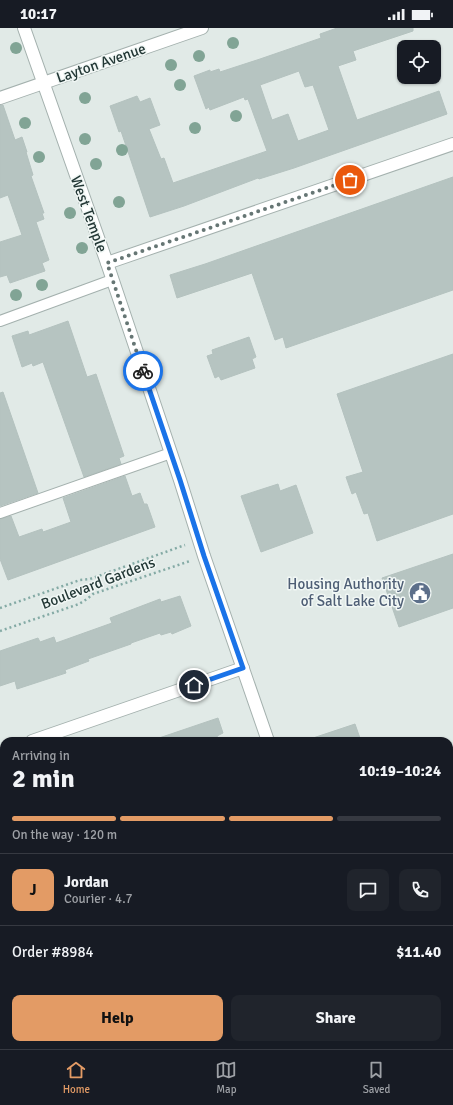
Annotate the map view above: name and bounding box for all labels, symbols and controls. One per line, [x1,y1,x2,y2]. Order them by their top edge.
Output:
text: 10:17 [20,5,57,23]
street label: Layton Avenue [54,39,148,87]
map controls [397,40,441,84]
button: locate [397,40,441,84]
pin [333,163,367,197]
icon: bag [339,169,361,191]
street label: West Temple [67,173,111,255]
courier [123,351,163,391]
icon: bike [132,360,154,382]
street label: Boulevard Gardens [39,553,158,613]
place label: Housing Authority of Salt Lake City [287,575,404,610]
public building icon: Housing Authority of Salt Lake City [407,580,433,606]
pin [177,668,211,702]
icon: home [183,674,205,696]
text: Arriving in [12,748,70,764]
text: 10:19–10:24 [359,762,441,780]
text: 2 min [12,763,75,795]
text: On the way · 120 m [12,827,117,843]
button: chat [347,869,389,911]
button: phone [399,869,441,911]
text: Jordan [64,873,109,891]
text: J [29,881,37,899]
text: Courier · 4.7 [64,891,133,907]
text: Order #8984 [12,943,94,961]
text: $11.40 [396,943,441,961]
button: Help [12,995,223,1041]
button: Share [231,995,441,1041]
tab: Home [63,1059,90,1096]
tab: Map [215,1059,237,1096]
tab: Saved [363,1059,390,1096]

